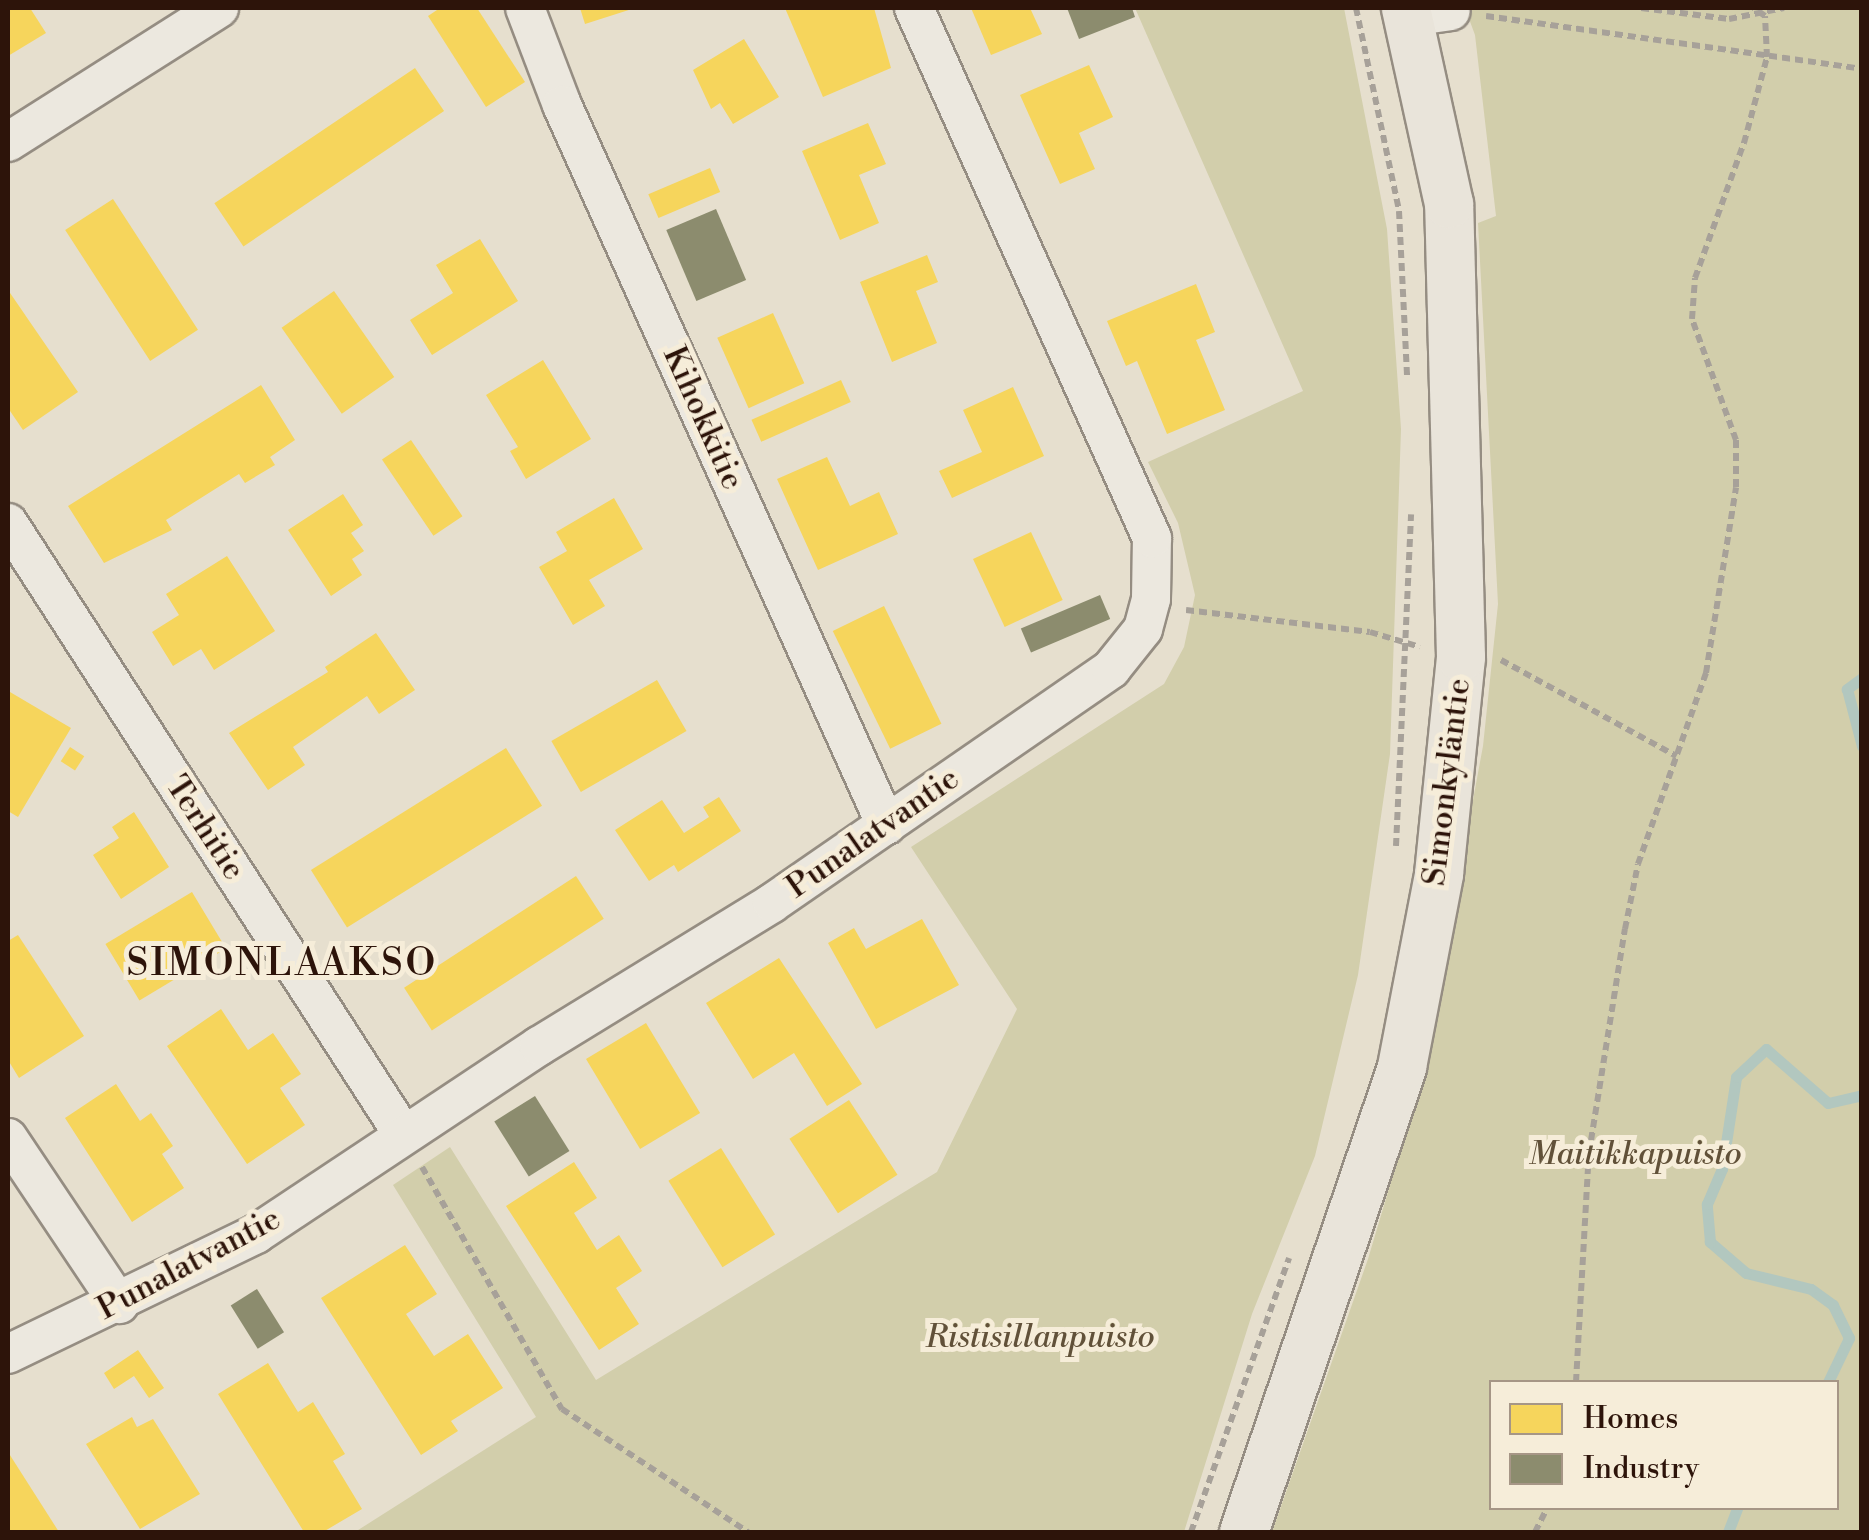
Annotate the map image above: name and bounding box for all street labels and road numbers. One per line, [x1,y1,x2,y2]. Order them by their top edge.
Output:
street label: Kihokkitie [654,340,752,496]
street label: Simonkyläntie [1415,676,1479,888]
street label: Punalatvantie [779,759,967,907]
street label: Terhitie [157,769,253,887]
street label: Punalatvantie [91,1200,287,1328]

